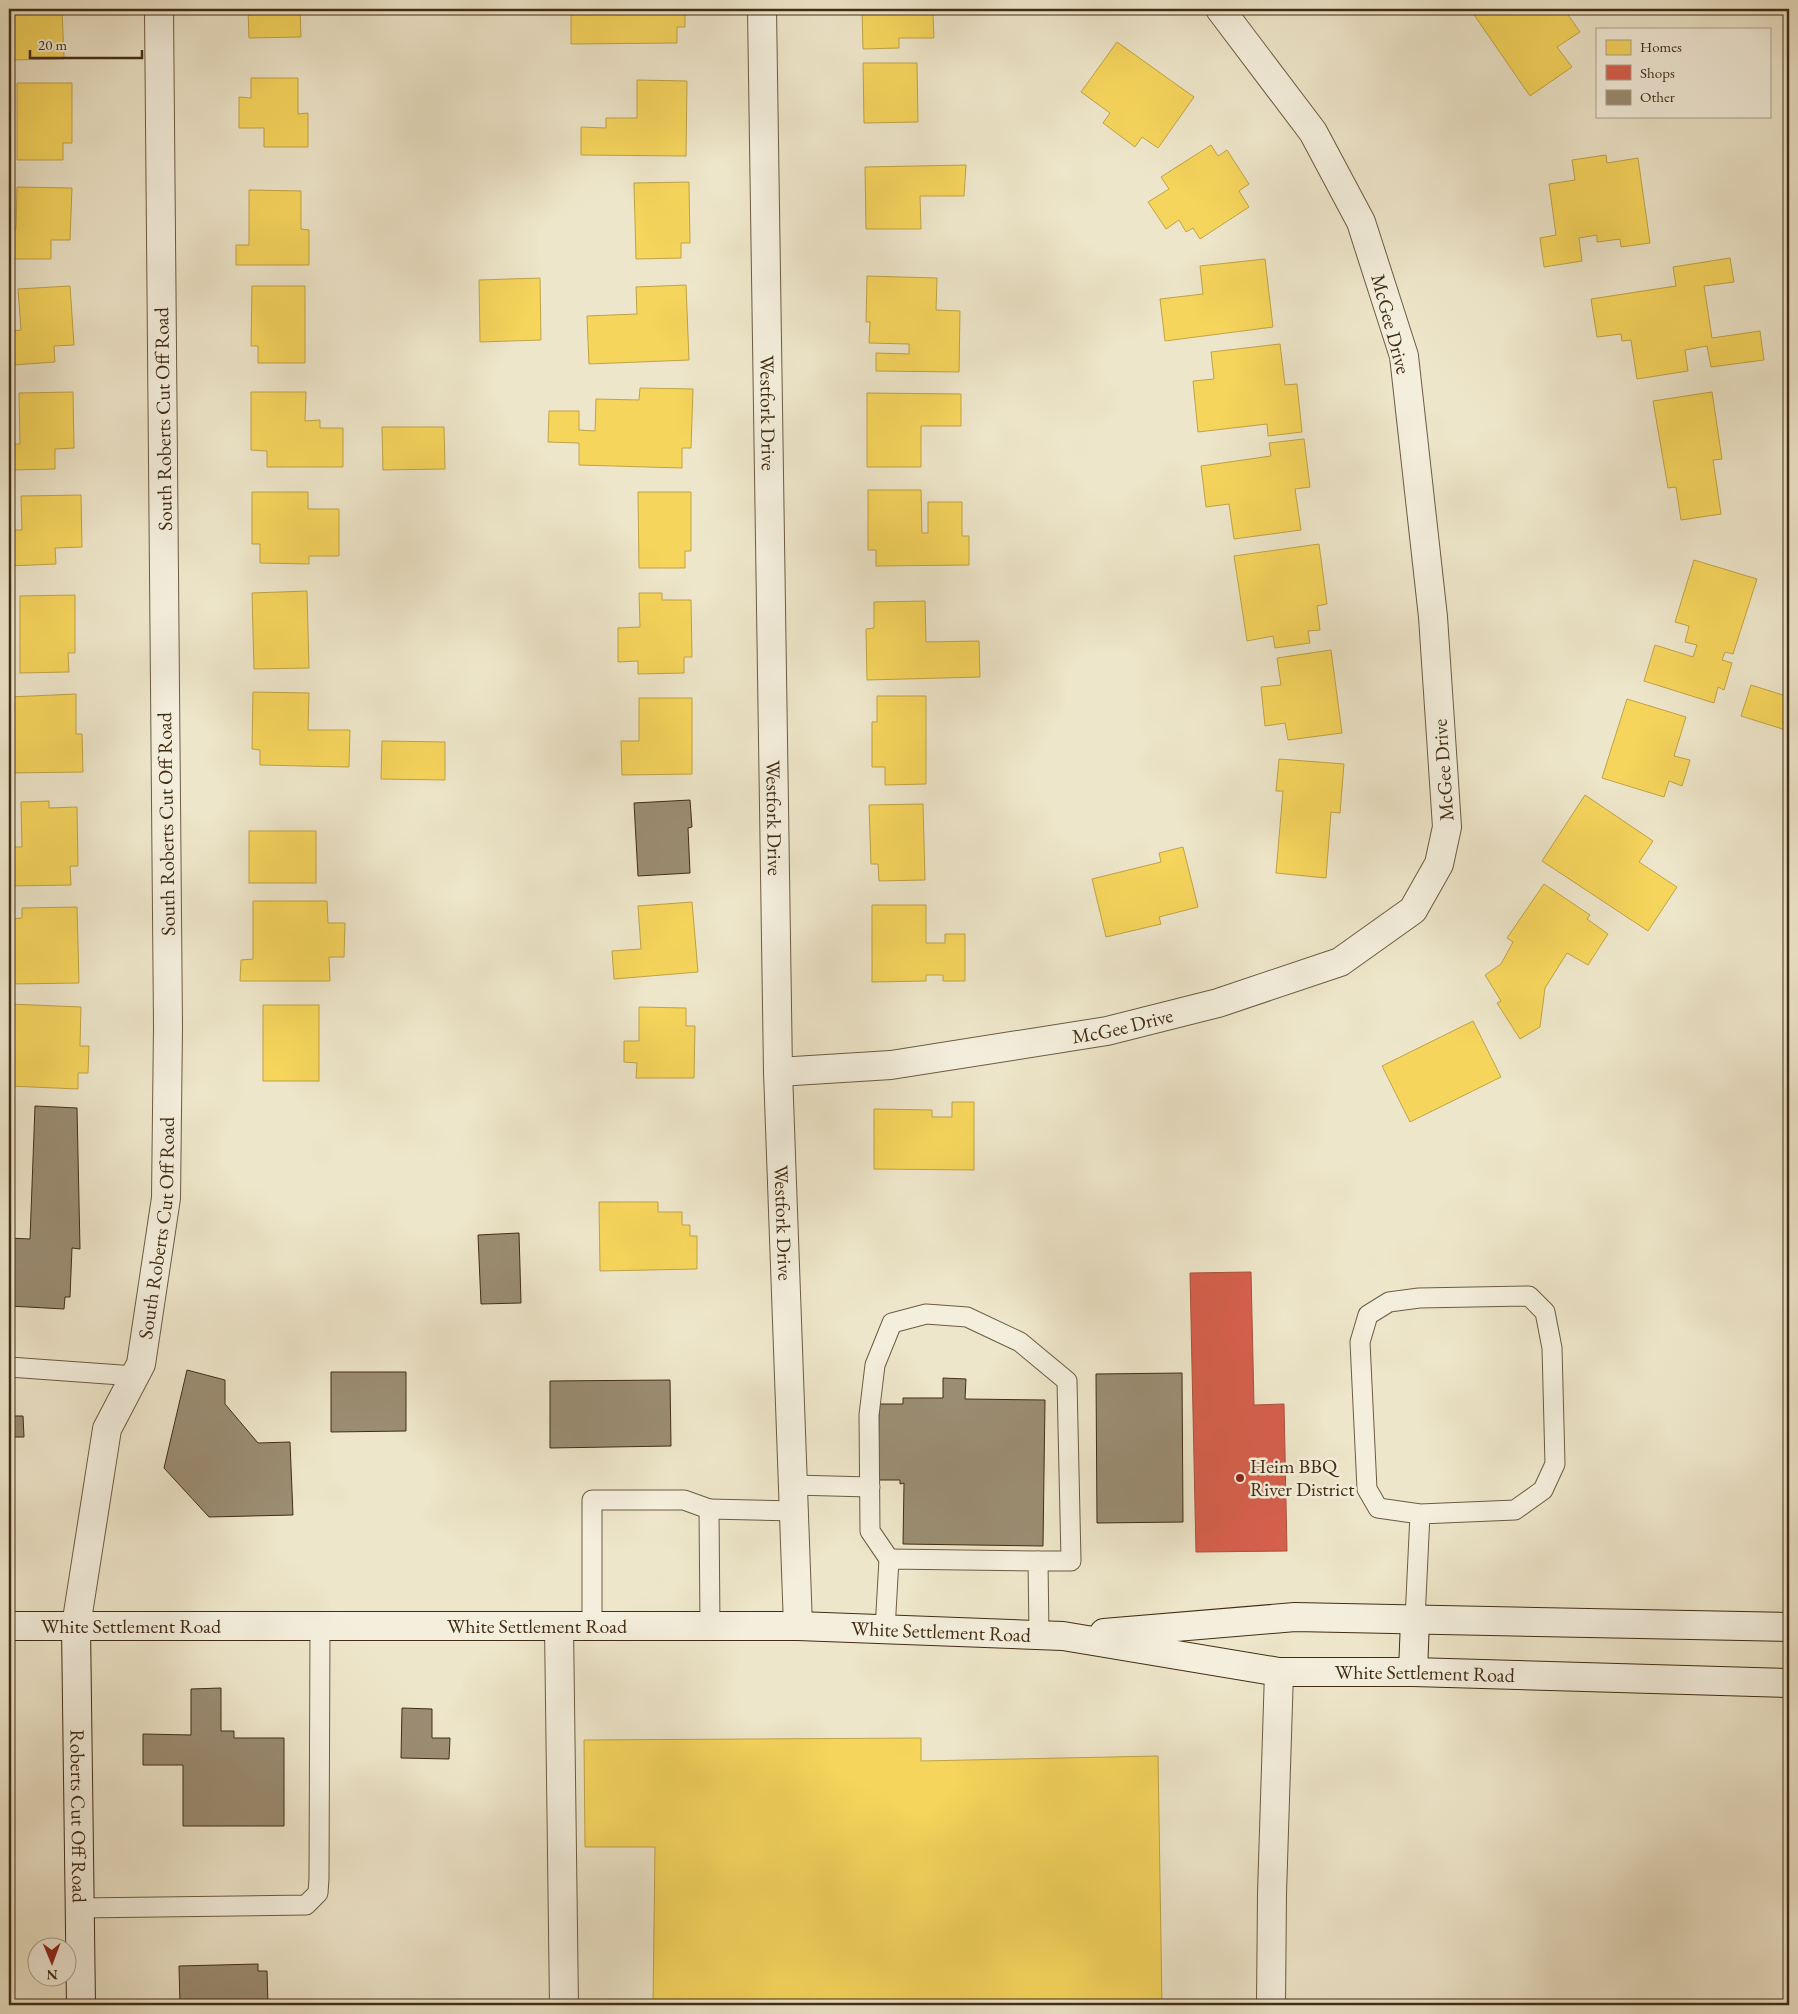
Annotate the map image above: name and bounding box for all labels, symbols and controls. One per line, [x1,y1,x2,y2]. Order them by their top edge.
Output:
scale bar [30,28,142,60]
legend [1596,28,1770,118]
text: 20 m [38,35,67,54]
text: Homes [1640,37,1682,56]
text: Shops [1640,63,1675,82]
text: Other [1640,87,1675,106]
street label: McGee Drive [1365,271,1417,377]
street label: South Roberts Cut Off Road [148,306,178,531]
street label: Westfork Drive [754,355,782,471]
street label: South Roberts Cut Off Road [151,711,181,936]
street label: McGee Drive [1426,718,1460,822]
street label: Westfork Drive [760,760,788,876]
street label: McGee Drive [1070,1002,1176,1049]
street label: South Roberts Cut Off Road [132,1116,180,1341]
street label: Westfork Drive [768,1165,799,1281]
place label: Heim BBQ River District [1250,1453,1355,1502]
marker: Heim BBQ River District [1234,1472,1246,1484]
street label: White Settlement Road [41,1613,222,1639]
street label: White Settlement Road [447,1613,628,1639]
street label: White Settlement Road [850,1615,1032,1648]
street label: White Settlement Road [1335,1659,1516,1688]
street label: Roberts Cut Off Road [64,1729,93,1904]
north arrow [28,1936,78,1986]
text: N [46,1966,58,1984]

